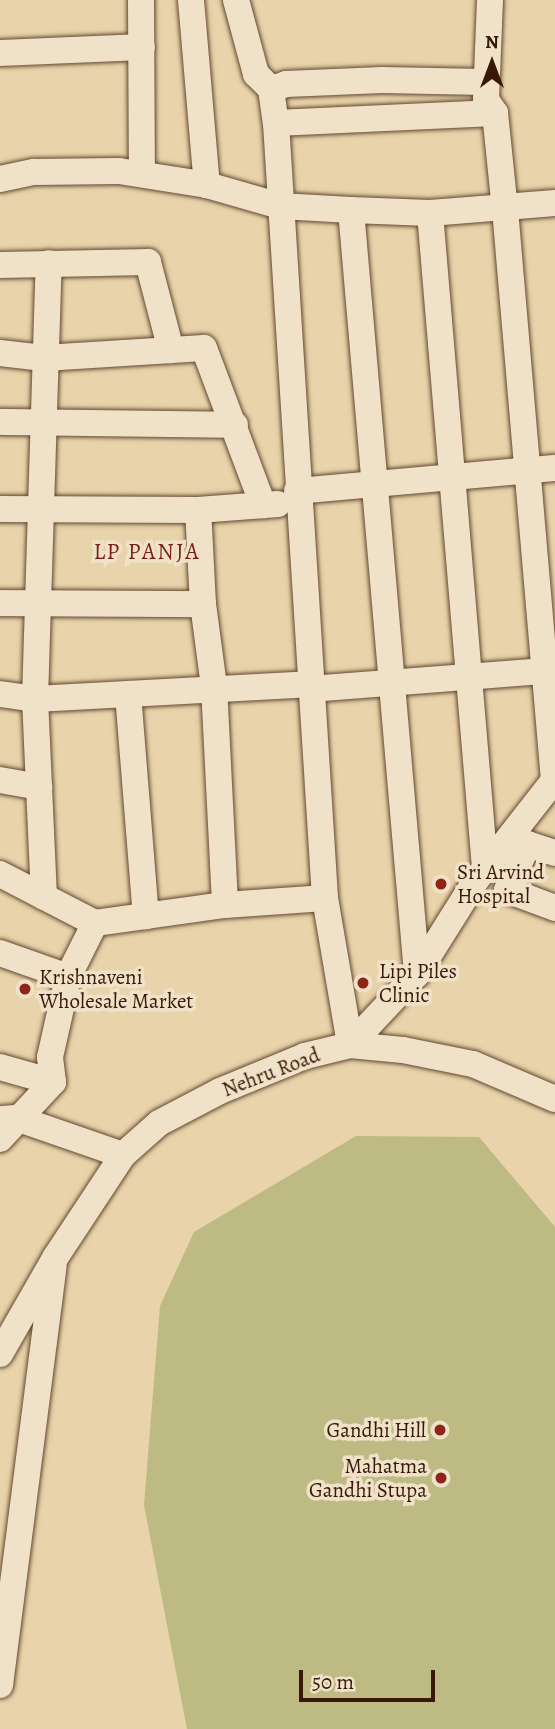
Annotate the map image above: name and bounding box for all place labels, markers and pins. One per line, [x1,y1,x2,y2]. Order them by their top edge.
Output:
place label: Sri Arvind Hospital [457,859,544,909]
marker: Sri Arvind Hospital [431,874,451,894]
place label: Lipi Piles Clinic [379,958,457,1008]
place label: Krishnaveni Wholesale Market [39,964,193,1014]
marker: Lipi Piles Clinic [353,973,373,993]
marker: Krishnaveni Wholesale Market [17,981,33,997]
place label: Gandhi Hill [327,1417,426,1443]
marker: Gandhi Hill [432,1422,448,1438]
place label: Mahatma Gandhi Stupa [309,1453,427,1503]
marker: Mahatma Gandhi Stupa [433,1470,449,1486]

